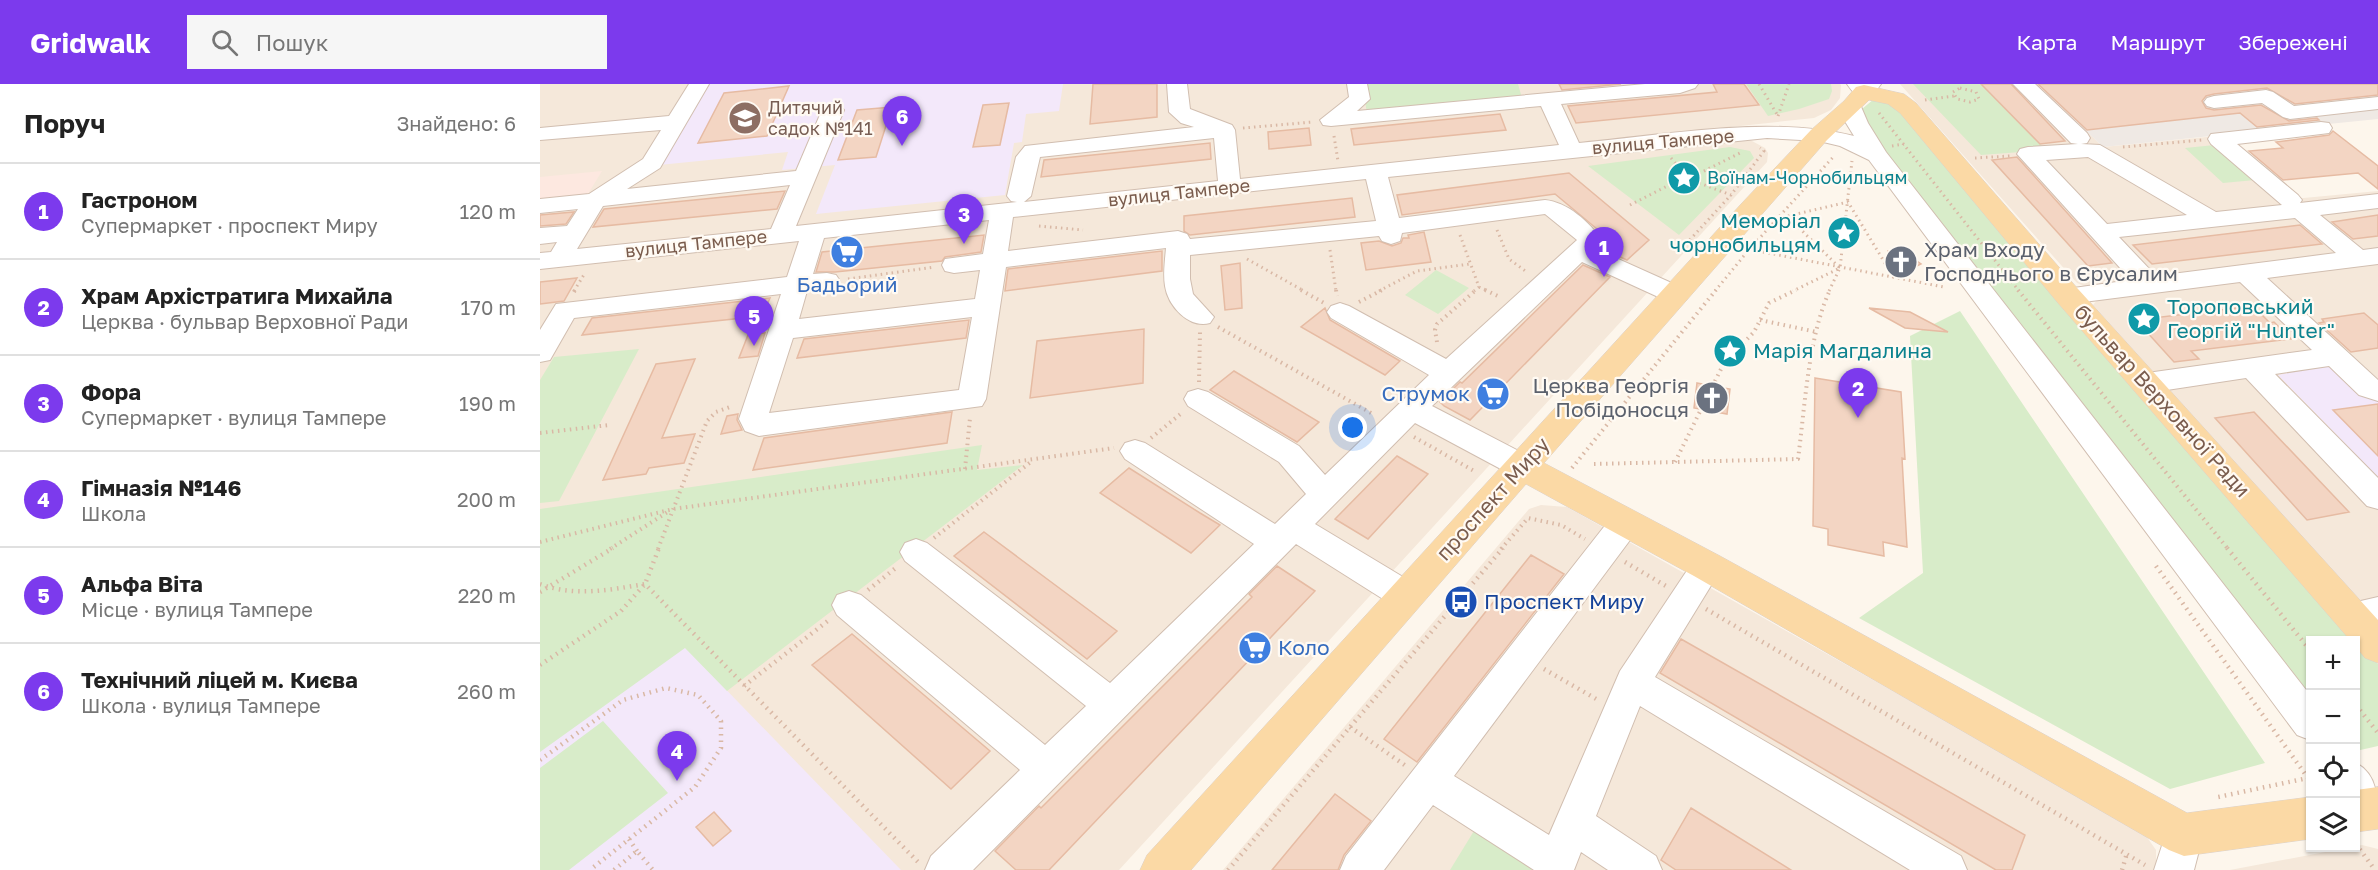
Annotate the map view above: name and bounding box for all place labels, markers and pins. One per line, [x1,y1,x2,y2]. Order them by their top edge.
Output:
place label: Дитячий садок №141 [768,96,873,139]
pin: 6 [882,97,922,146]
school or university icon: Дитячий садок №141 [727,100,763,136]
place icon: Воїнам-Чорнобильцям [1666,160,1702,196]
place label: Воїнам-Чорнобильцям [1707,166,1908,188]
pin: 3 [944,194,984,244]
place label: Меморіал чорнобильцям [1669,207,1821,257]
place icon: Меморіал чорнобильцям [1826,215,1862,251]
pin: 1 [1584,228,1624,277]
supermarket icon: Бадьорий [829,234,865,270]
place label: Храм Входу Господнього в Єрусалим [1924,236,2178,286]
church icon: Храм Входу Господнього в Єрусалим [1883,244,1919,280]
place label: Бадьорий [797,271,897,297]
place label: Тороповський Георгій "Hunter" [2167,293,2335,343]
pin: 5 [734,296,774,346]
place icon: Тороповський Георгій "Hunter" [2126,301,2162,337]
place icon: Марія Магдалина [1712,333,1748,369]
place label: Марія Магдалина [1753,337,1932,363]
pin: 2 [1838,368,1878,418]
place label: Церква Георгія Побідоносця [1533,372,1689,422]
supermarket icon: Струмок [1475,376,1511,412]
place label: Струмок [1381,380,1470,406]
church icon: Церква Георгія Побідоносця [1694,380,1730,416]
bus stop icon: Проспект Миру [1443,584,1479,620]
place label: Проспект Миру [1484,588,1644,614]
supermarket icon: Коло [1237,630,1273,666]
place label: Коло [1278,634,1330,660]
pin: 4 [658,732,696,781]

